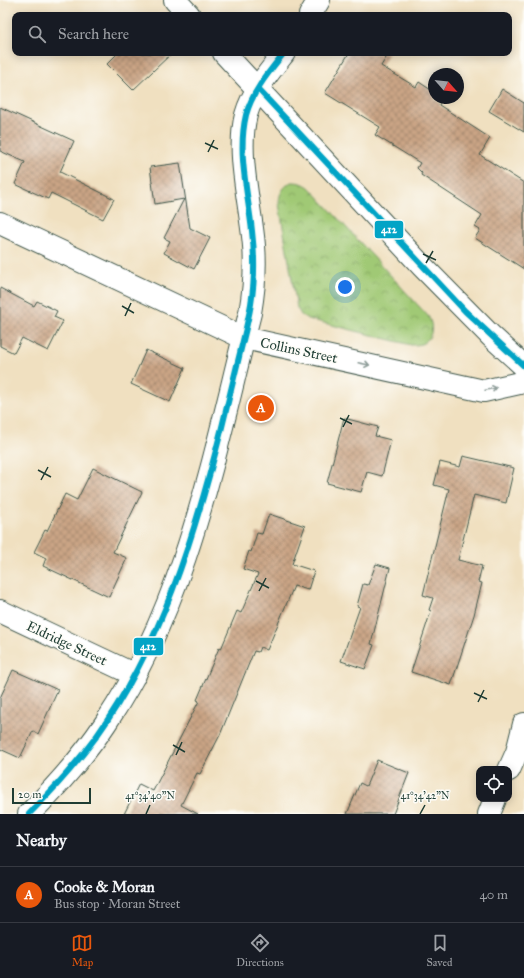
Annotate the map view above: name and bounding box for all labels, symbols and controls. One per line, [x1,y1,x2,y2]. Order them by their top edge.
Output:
search box [12,12,512,56]
icon: search [26,23,48,45]
text: Search here [58,25,129,43]
north arrow [428,68,464,104]
line badge: 412 [374,220,404,239]
text: 412 [381,223,398,237]
your location [335,277,355,297]
street label: Collins Street [259,334,339,367]
one-way arrow [357,361,370,369]
one-way arrow [484,385,497,393]
pin: A [248,393,274,423]
street label: Eldridge Street [24,617,110,670]
line badge: 412 [133,637,164,656]
text: 412 [140,640,157,654]
map controls [476,766,512,802]
button: locate [476,766,512,802]
scale bar [12,786,91,805]
text: 20 m [18,788,41,801]
text: 41°34'40"N [125,790,175,802]
text: 41°34'42"N [401,790,450,802]
text: Nearby [16,830,67,851]
text: Cooke & Moran [54,878,155,896]
text: A [25,887,33,903]
text: 40 m [479,887,508,903]
text: Bus stop · Moran Street [54,896,180,912]
tab: Map [71,932,93,969]
tab: Directions [236,932,284,969]
tab: Saved [426,932,453,969]

